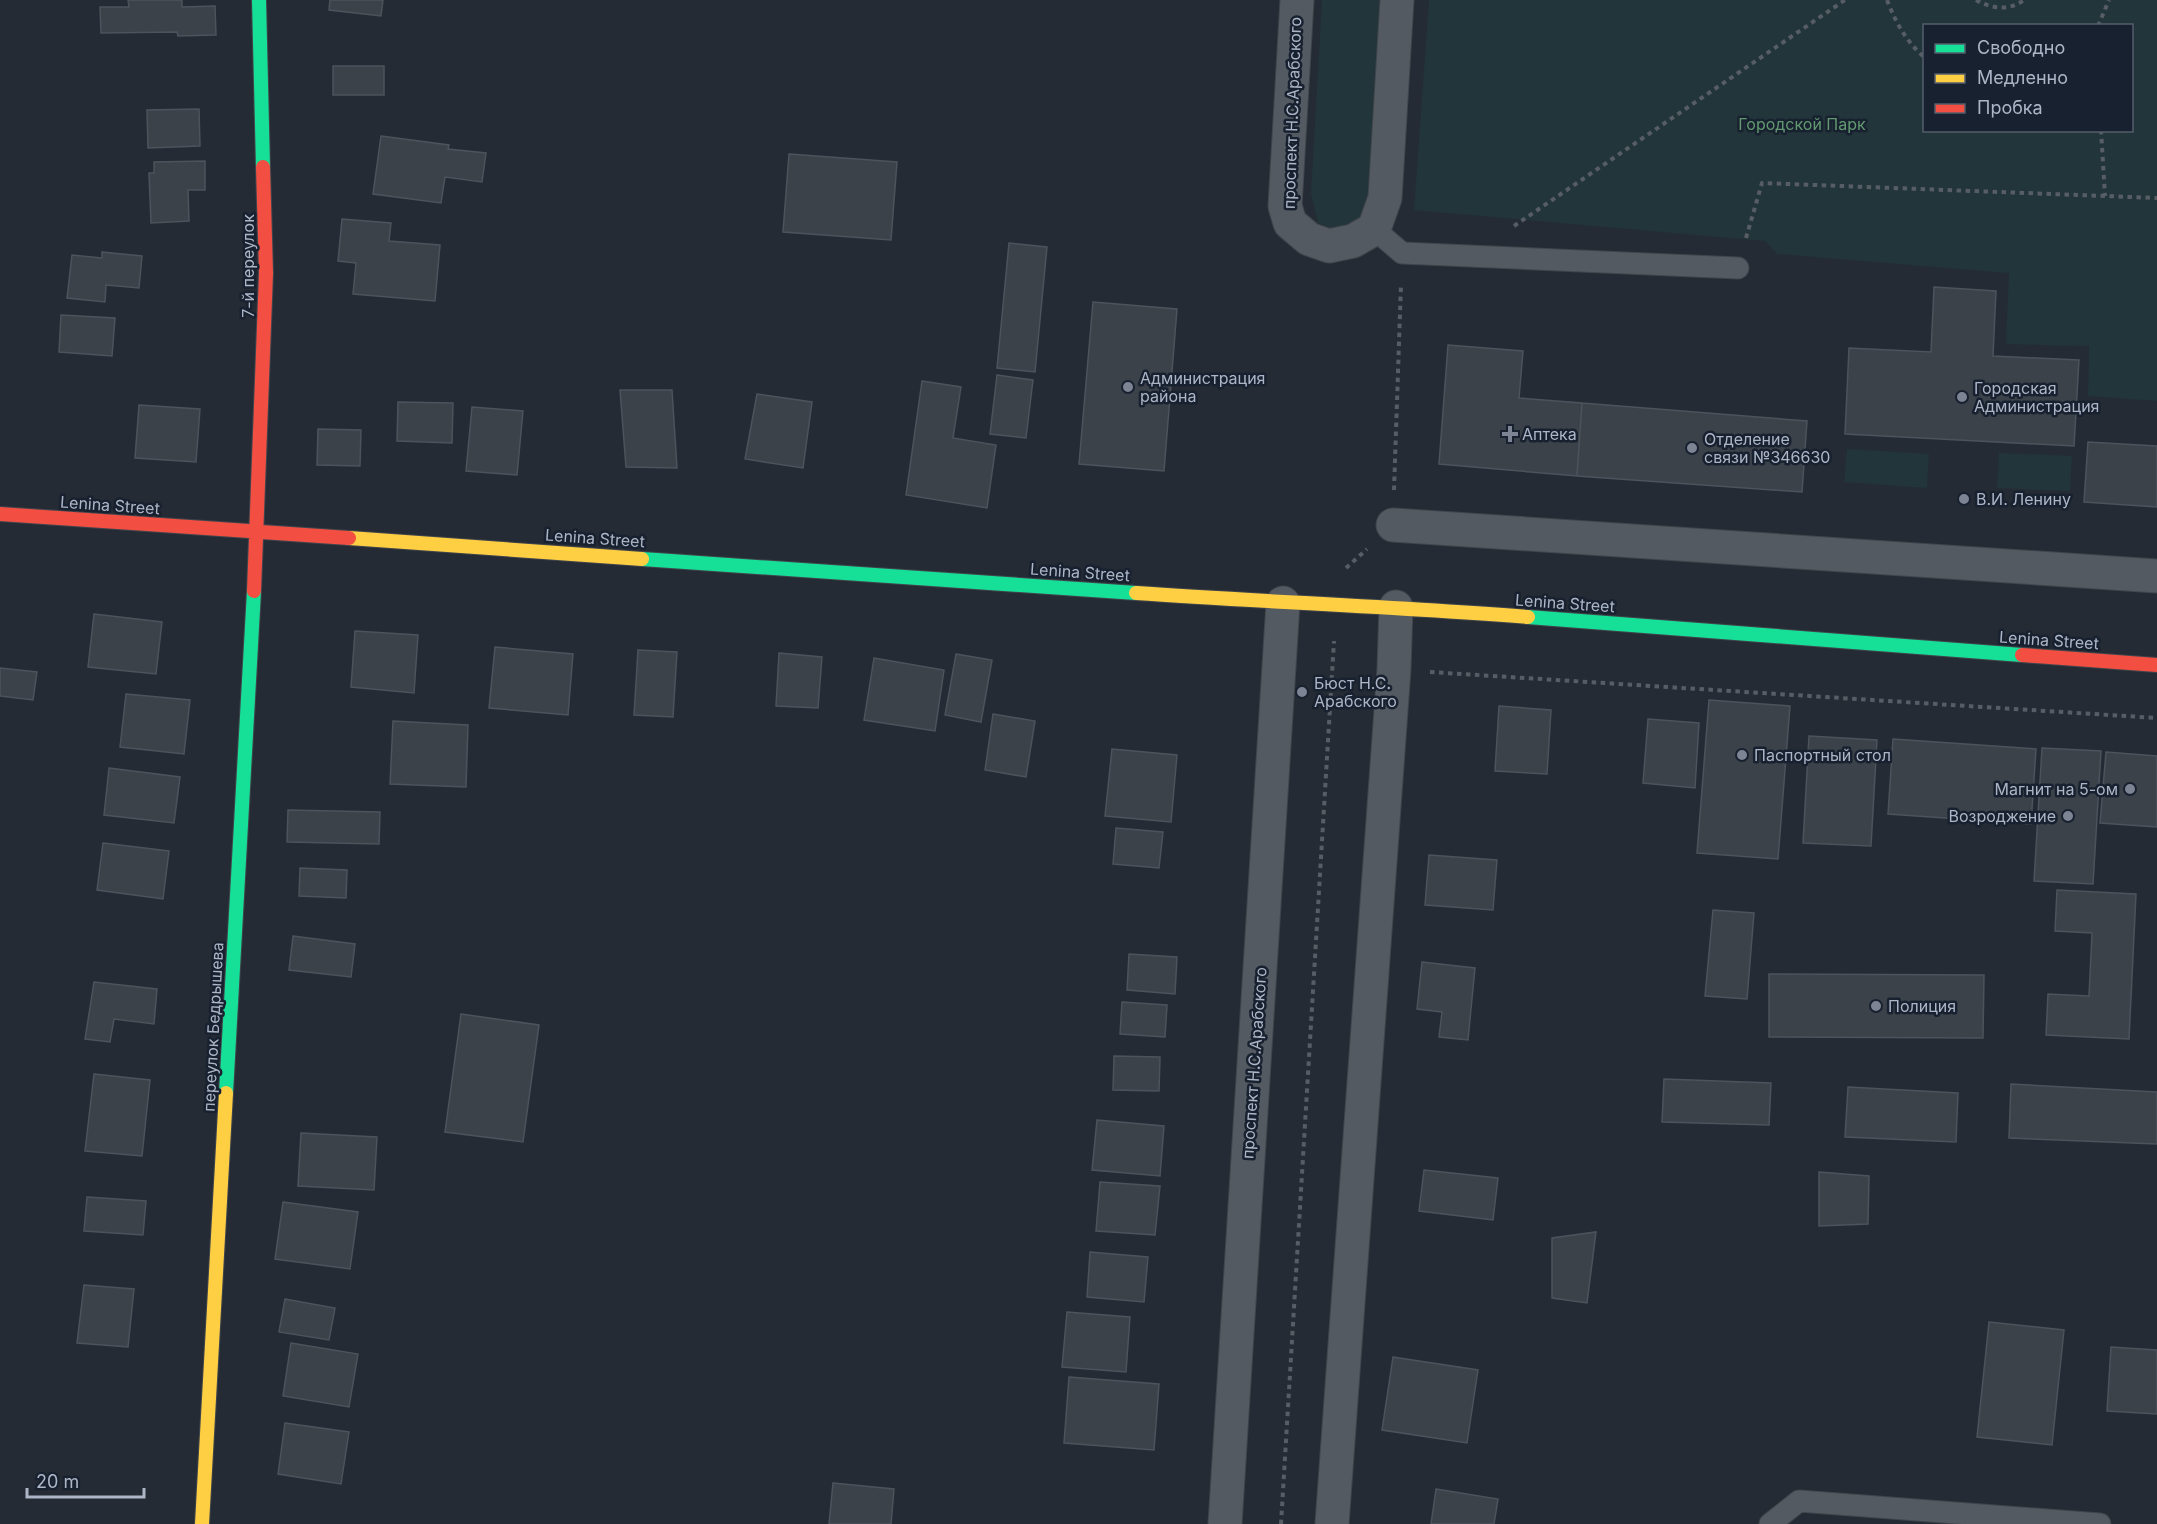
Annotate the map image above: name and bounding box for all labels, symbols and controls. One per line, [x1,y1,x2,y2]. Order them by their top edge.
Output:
street label: проспект Н.С.Арабского [1279,17,1305,209]
legend [1923,24,2133,132]
text: Свободно [1977,37,2065,58]
text: Медленно [1977,67,2068,88]
text: Пробка [1977,97,2043,118]
park label: Городской Парк [1738,114,1866,134]
street label: 7-й переулок [238,214,258,318]
place label: Администрация района [1140,368,1265,406]
place label: Городская Администрация [1974,378,2099,416]
marker: Администрация района [1121,380,1135,394]
marker: Городская Администрация [1955,390,1969,404]
place label: Аптека [1522,424,1577,444]
marker: Аптека [1503,427,1517,441]
place label: Отделение связи №346630 [1704,429,1830,467]
marker: Отделение связи №346630 [1685,441,1699,455]
place label: В.И. Ленину [1976,489,2071,509]
street label: Lenina Street [60,492,160,518]
marker: В.И. Ленину [1957,492,1971,506]
street label: Lenina Street [545,525,645,551]
street label: Lenina Street [1030,559,1130,585]
street label: Lenina Street [1515,590,1615,616]
street label: Lenina Street [1999,627,2099,653]
place label: Бюст Н.С. Арабского [1314,673,1397,711]
marker: Бюст Н.С. Арабского [1295,685,1309,699]
place label: Паспортный стол [1754,745,1891,765]
marker: Паспортный стол [1735,748,1749,762]
place label: Магнит на 5-ом [1995,779,2118,799]
marker: Магнит на 5-ом [2123,782,2137,796]
place label: Возроджение [1948,806,2056,826]
marker: Возроджение [2061,809,2075,823]
street label: переулок Бедрышева [199,942,227,1112]
street label: проспект Н.С.Арабского [1237,966,1271,1160]
place label: Полиция [1888,996,1956,1016]
marker: Полиция [1869,999,1883,1013]
scale bar [27,1461,144,1499]
text: 20 m [36,1471,79,1492]

